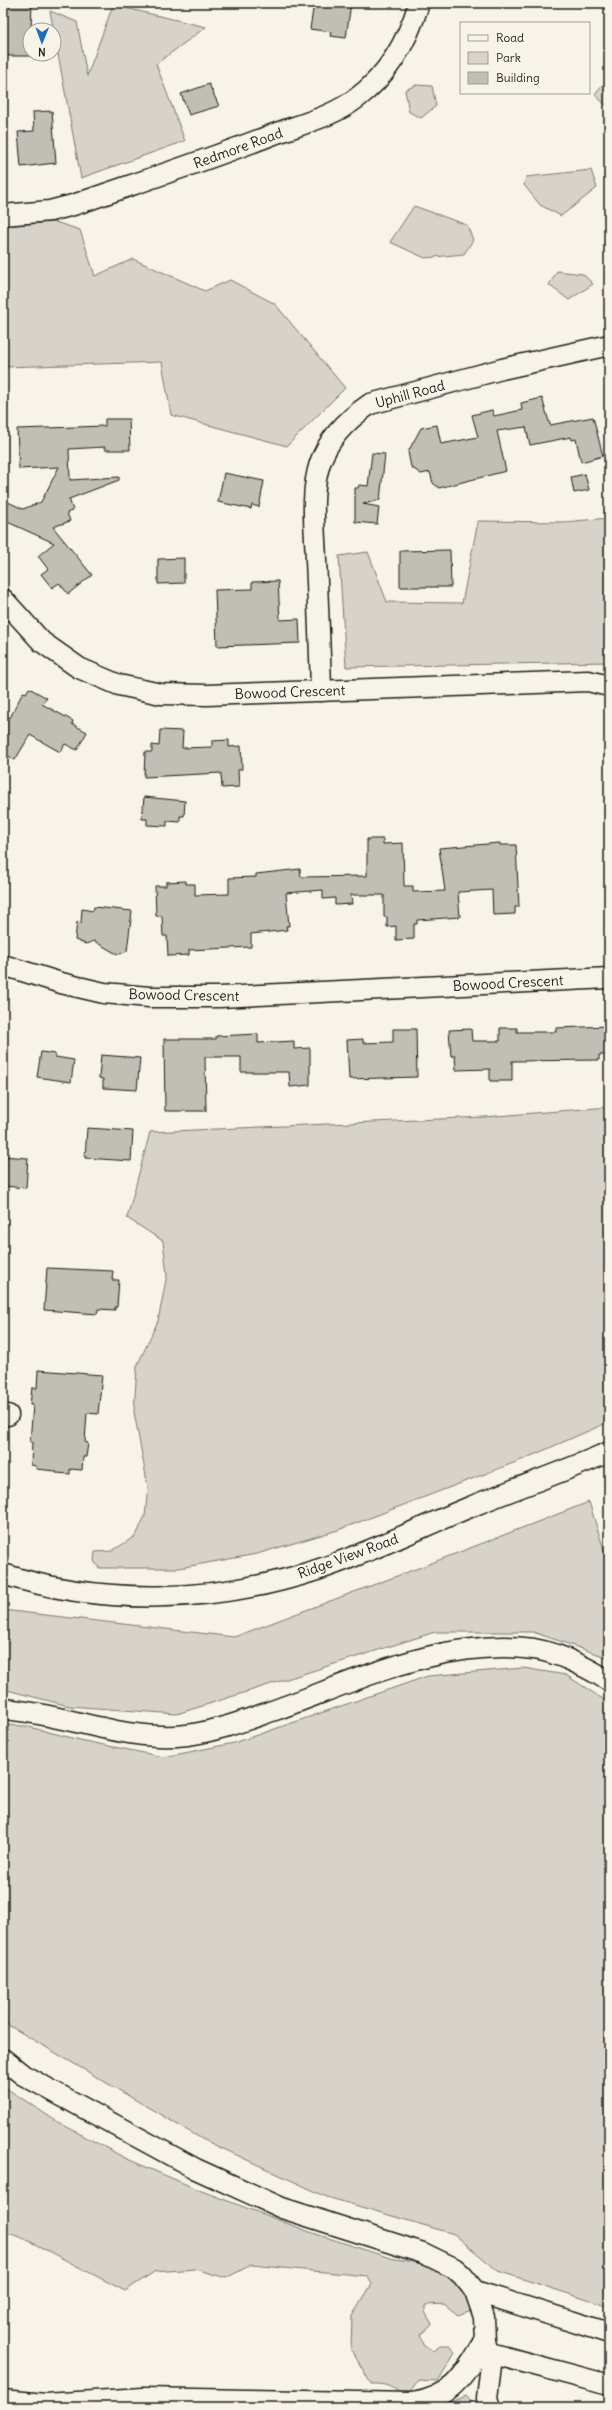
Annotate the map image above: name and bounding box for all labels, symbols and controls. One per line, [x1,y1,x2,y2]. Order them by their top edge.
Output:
north arrow [22,22,62,62]
legend [460,22,590,94]
text: Road [496,30,524,45]
text: N [38,45,46,59]
text: Park [496,50,521,65]
text: Building [496,70,540,85]
street label: Redmore Road [191,124,285,172]
street label: Uphill Road [373,376,447,412]
street label: Bowood Crescent [234,681,346,703]
street label: Bowood Crescent [452,971,564,995]
street label: Bowood Crescent [128,985,240,1005]
street label: Ridge View Road [295,1529,401,1583]

